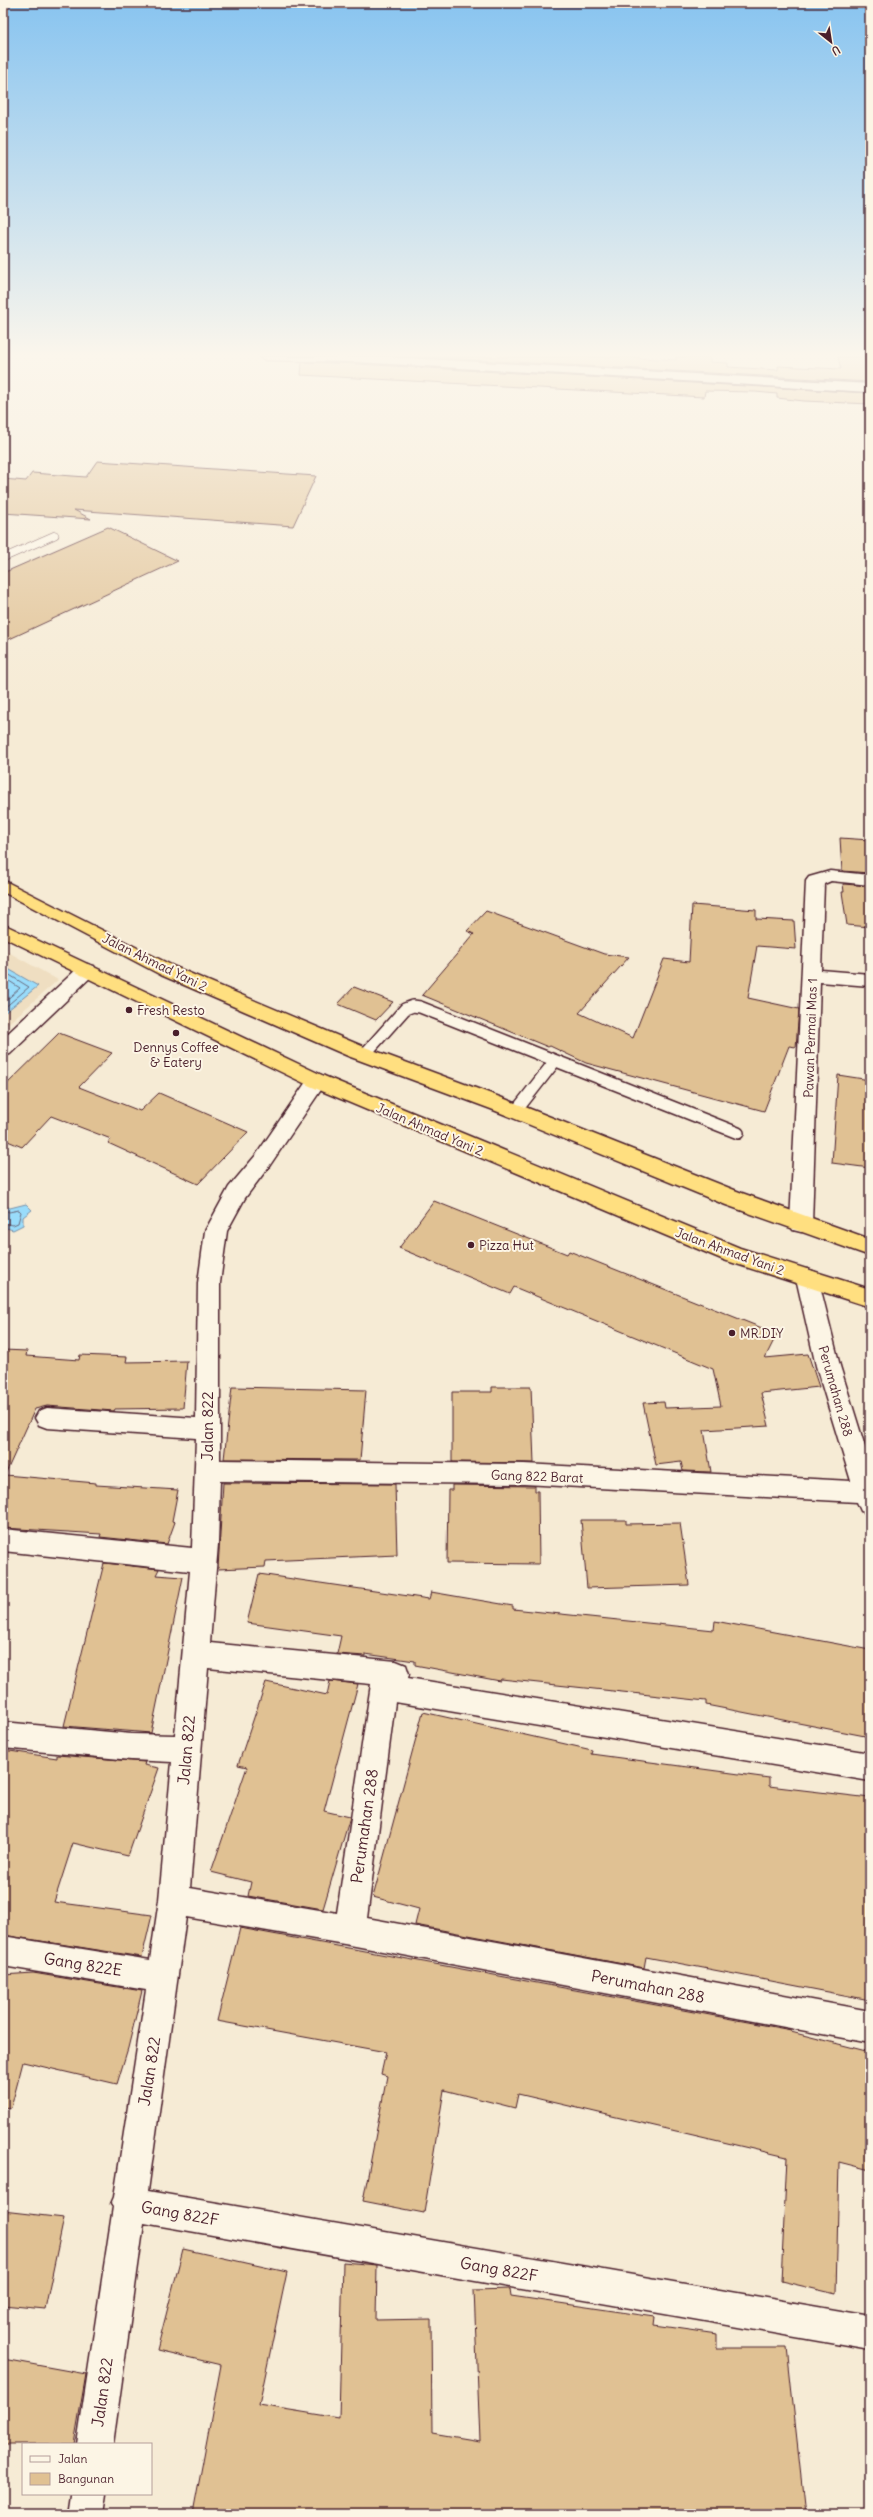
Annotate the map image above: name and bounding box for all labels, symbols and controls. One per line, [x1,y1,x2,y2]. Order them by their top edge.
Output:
north arrow [811,22,851,62]
text: U [829,43,843,59]
street label: Jalan Ahmad Yani 2 [100,930,210,995]
street label: Pawan Permai Mas 1 [800,978,821,1098]
place label: Fresh Resto [137,1002,205,1019]
marker: Fresh Resto [124,1005,134,1015]
marker: Dennys Coffee & Eatery [171,1028,181,1038]
place label: Dennys Coffee & Eatery [133,1039,219,1071]
street label: Jalan Ahmad Yani 2 [374,1099,486,1160]
street label: Jalan Ahmad Yani 2 [673,1224,787,1279]
place label: Pizza Hut [479,1237,535,1254]
marker: Pizza Hut [466,1240,476,1250]
place label: MR.DIY [740,1325,783,1342]
marker: MR.DIY [727,1328,737,1338]
street label: Perumahan 288 [814,1344,857,1439]
street label: Jalan 822 [197,1391,217,1461]
street label: Gang 822 Barat [491,1466,584,1487]
street label: Jalan 822 [173,1714,199,1786]
street label: Perumahan 288 [346,1768,382,1884]
street label: Gang 822E [42,1948,124,1980]
street label: Perumahan 288 [589,1965,707,2007]
street label: Jalan 822 [134,2035,164,2107]
street label: Gang 822F [140,2196,220,2230]
street label: Gang 822F [459,2252,539,2286]
street label: Jalan 822 [87,2356,117,2428]
legend [22,2443,152,2495]
text: Jalan [58,2451,87,2466]
text: Bangunan [58,2471,114,2486]

